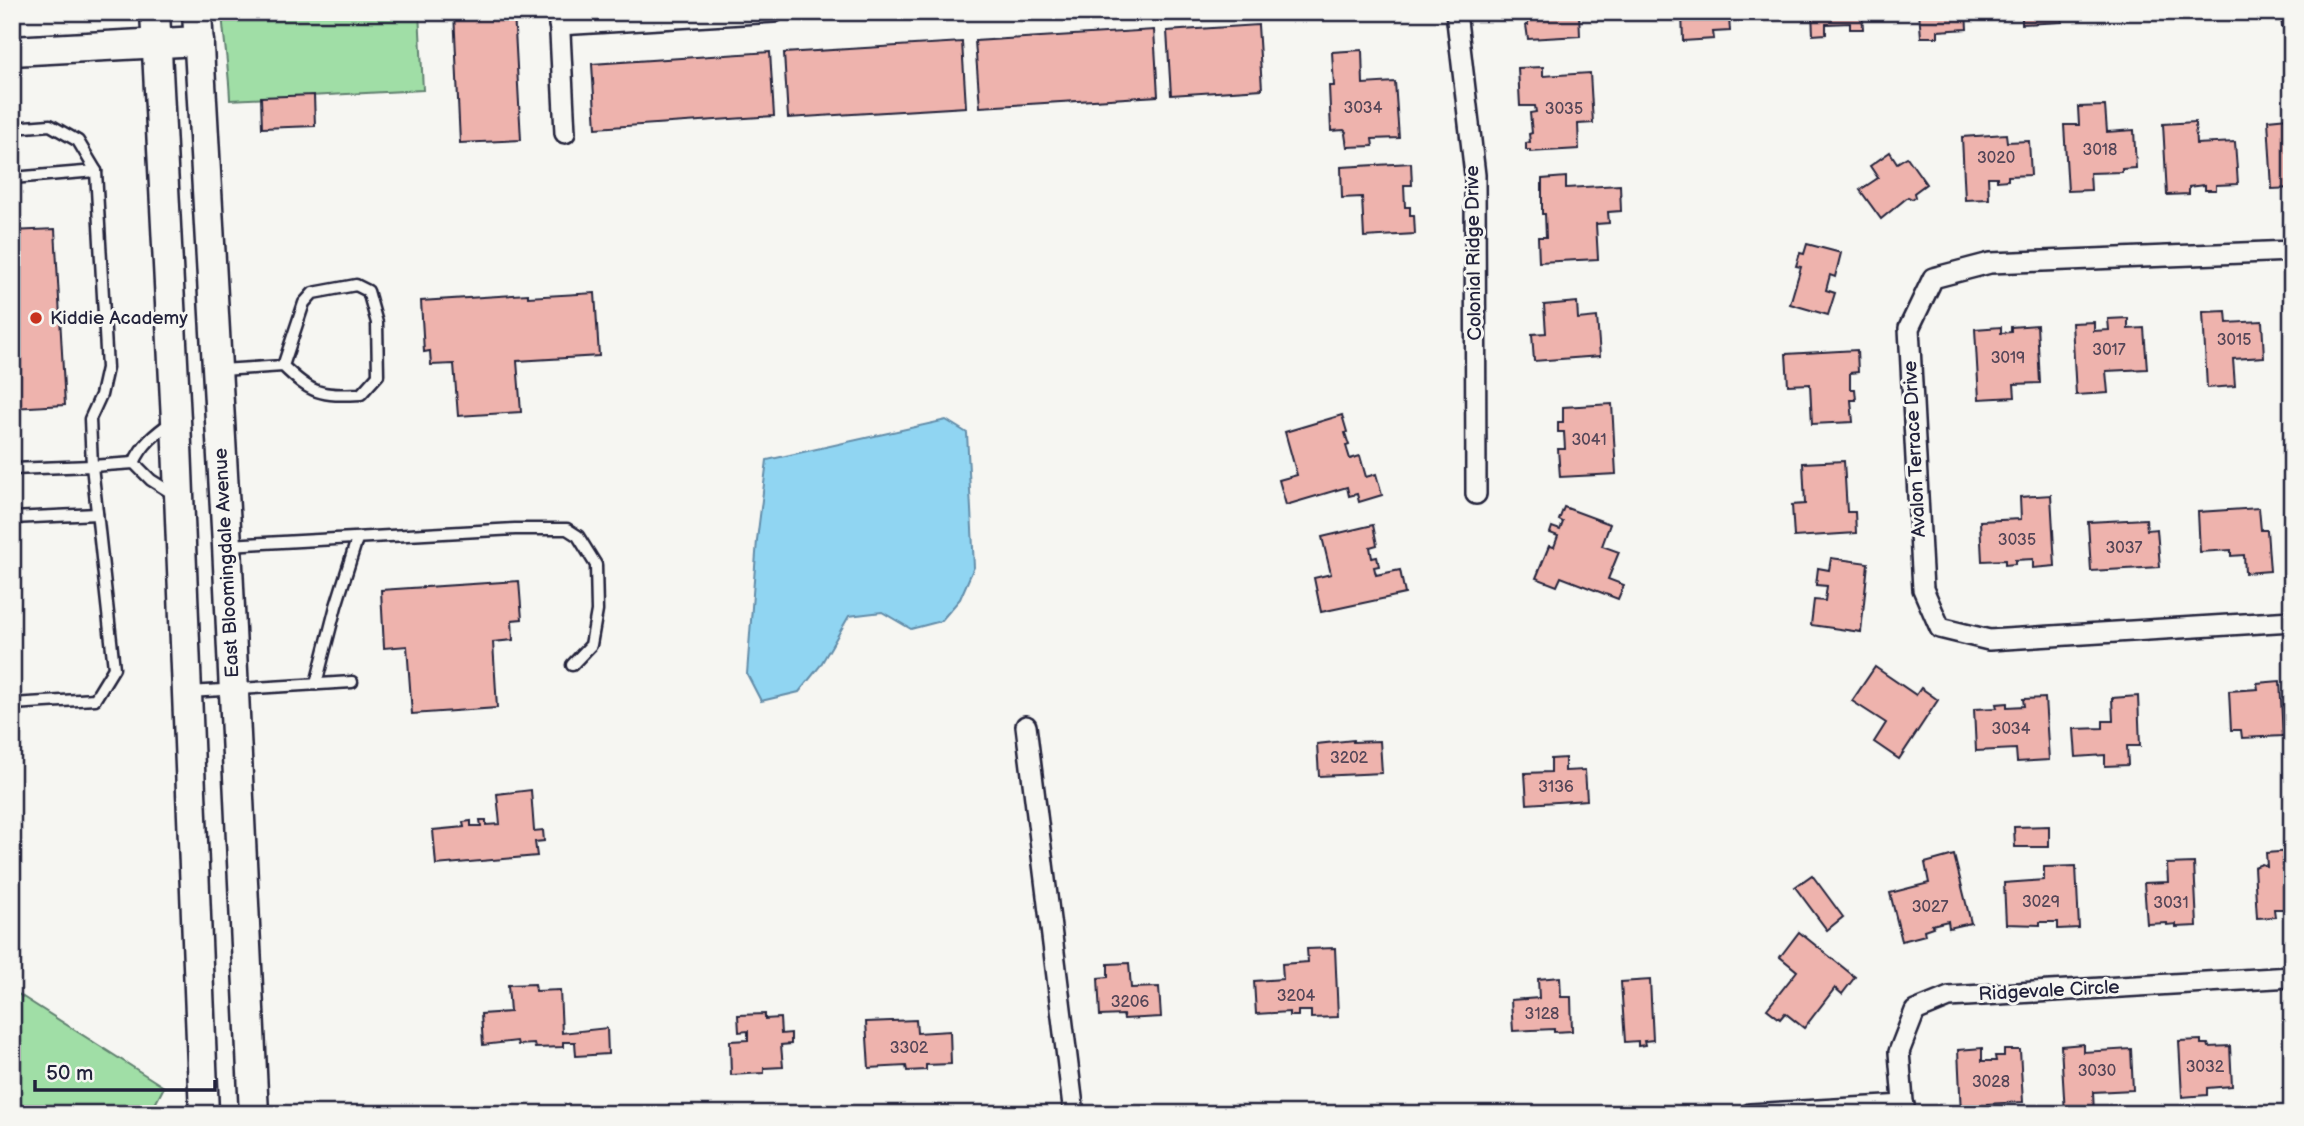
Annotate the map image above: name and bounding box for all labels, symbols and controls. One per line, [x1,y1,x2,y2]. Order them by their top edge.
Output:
house number: 3034 [1344,99,1383,118]
house number: 3035 [1545,100,1583,119]
house number: 3018 [2083,141,2117,160]
house number: 3020 [1977,149,2015,168]
street label: Colonial Ridge Drive [1461,165,1487,341]
place label: Kiddie Academy [50,307,188,330]
marker: Kiddie Academy [28,310,44,326]
house number: 3015 [2217,331,2251,350]
house number: 3017 [2092,341,2126,360]
house number: 3019 [1991,349,2025,368]
street label: Avalon Terrace Drive [1899,360,1931,538]
house number: 3041 [1571,431,1607,450]
street label: East Bloomingdale Avenue [209,447,245,679]
house number: 3035 [1998,531,2036,550]
house number: 3037 [2106,539,2143,558]
house number: 3034 [1992,720,2031,739]
house number: 3202 [1330,749,1369,768]
house number: 3136 [1538,778,1574,797]
house number: 3029 [2022,893,2060,912]
house number: 3031 [2153,894,2189,913]
house number: 3027 [1912,898,1948,917]
street label: Ridgevale Circle [1978,976,2120,1006]
house number: 3204 [1277,987,1315,1006]
house number: 3206 [1111,993,1149,1012]
house number: 3128 [1525,1005,1559,1024]
house number: 3302 [890,1039,929,1058]
scale bar [35,1049,215,1093]
house number: 3032 [2186,1058,2225,1077]
text: 50 m [46,1061,93,1086]
house number: 3030 [2078,1062,2116,1081]
house number: 3028 [1972,1073,2010,1092]

